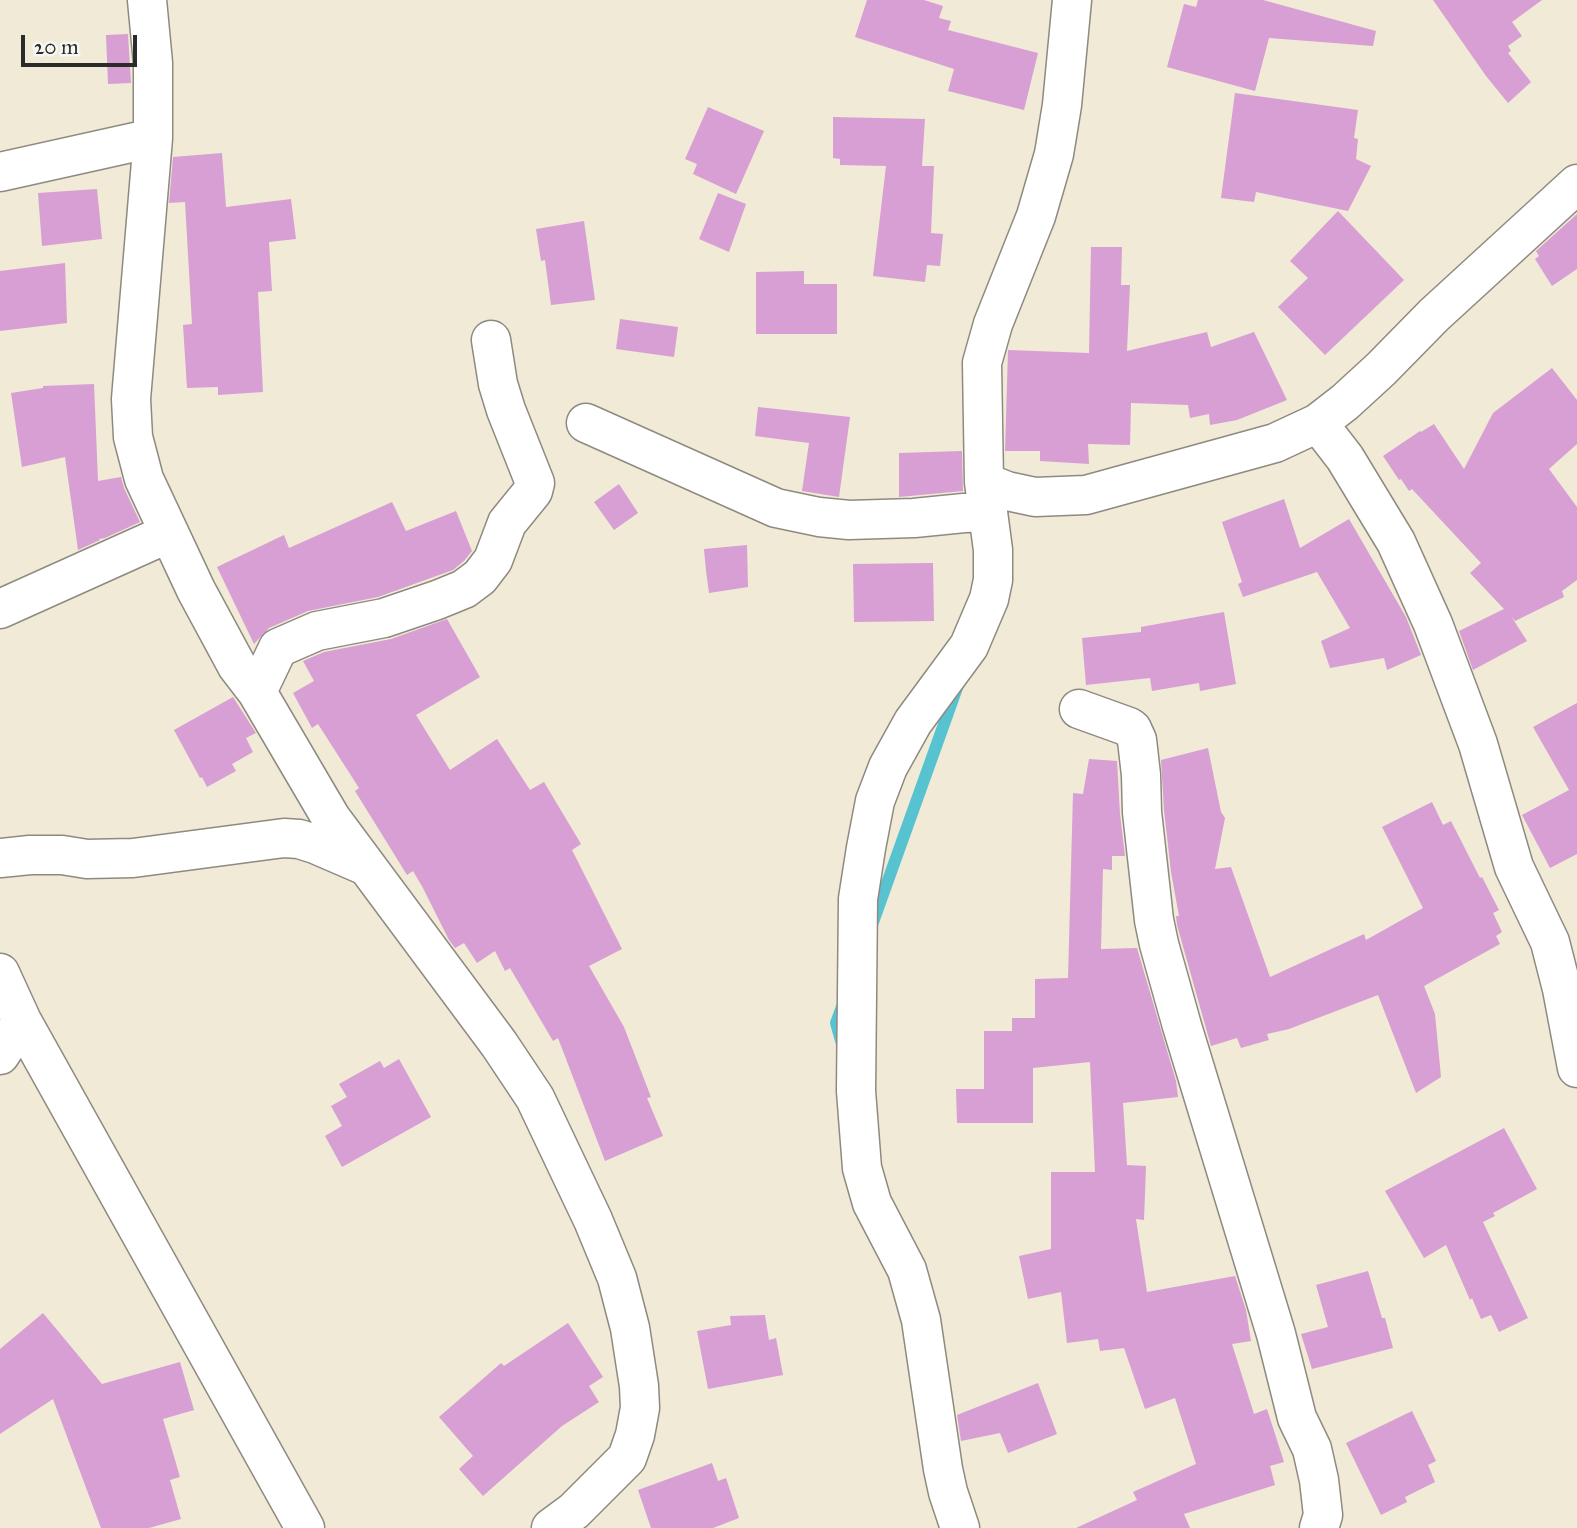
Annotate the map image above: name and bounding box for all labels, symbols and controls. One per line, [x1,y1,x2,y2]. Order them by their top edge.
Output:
scale bar [24,21,140,65]
text: 20 m [34,34,79,60]

